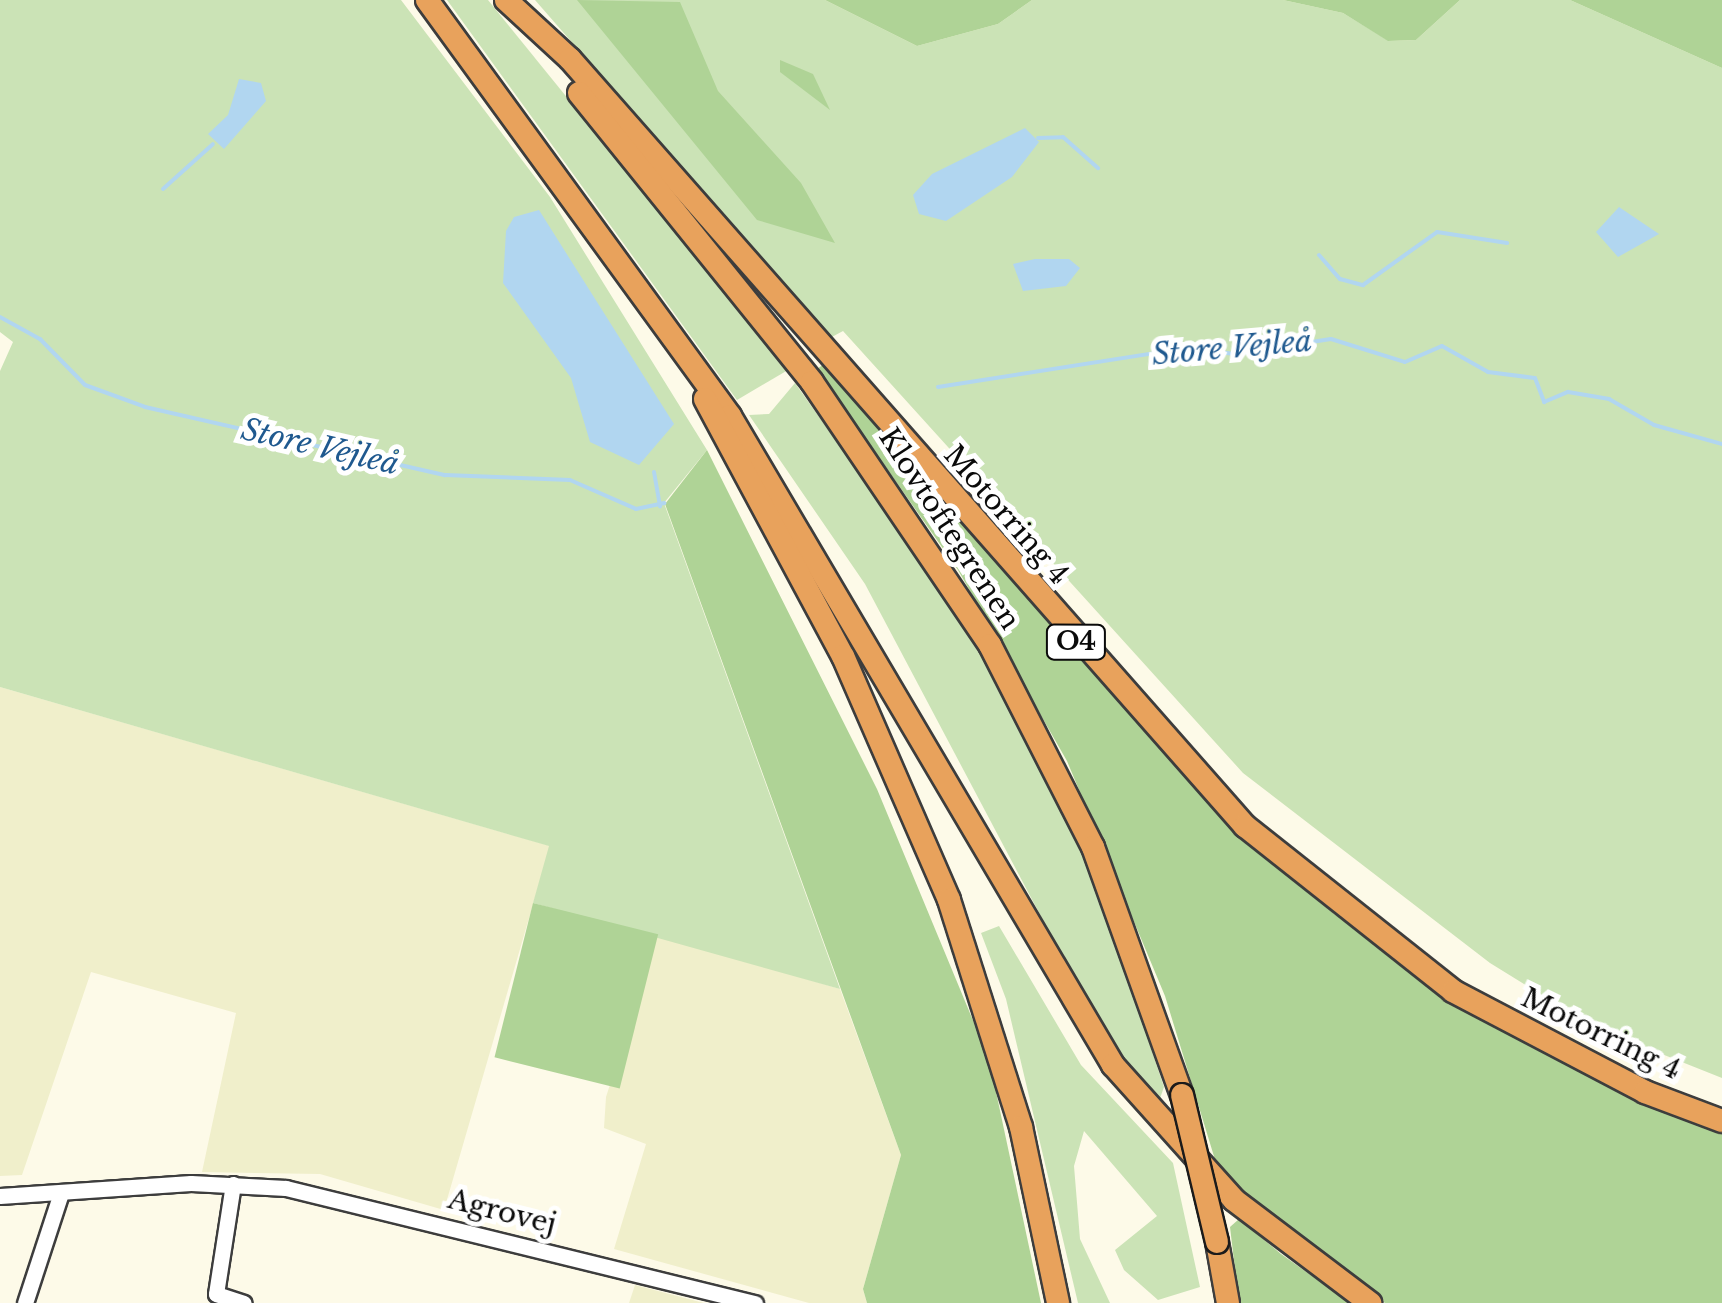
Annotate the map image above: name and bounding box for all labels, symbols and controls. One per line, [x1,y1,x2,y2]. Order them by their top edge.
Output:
water label: Store Vejleå [1150,323,1314,373]
water label: Store Vejleå [238,411,402,483]
street label: Klovtoftegrenen [871,422,1027,636]
street label: Motorring 4 [936,438,1076,592]
road number: O4 [1044,622,1108,662]
street label: Motorring 4 [1516,981,1686,1087]
street label: Agrovej [444,1182,560,1242]

